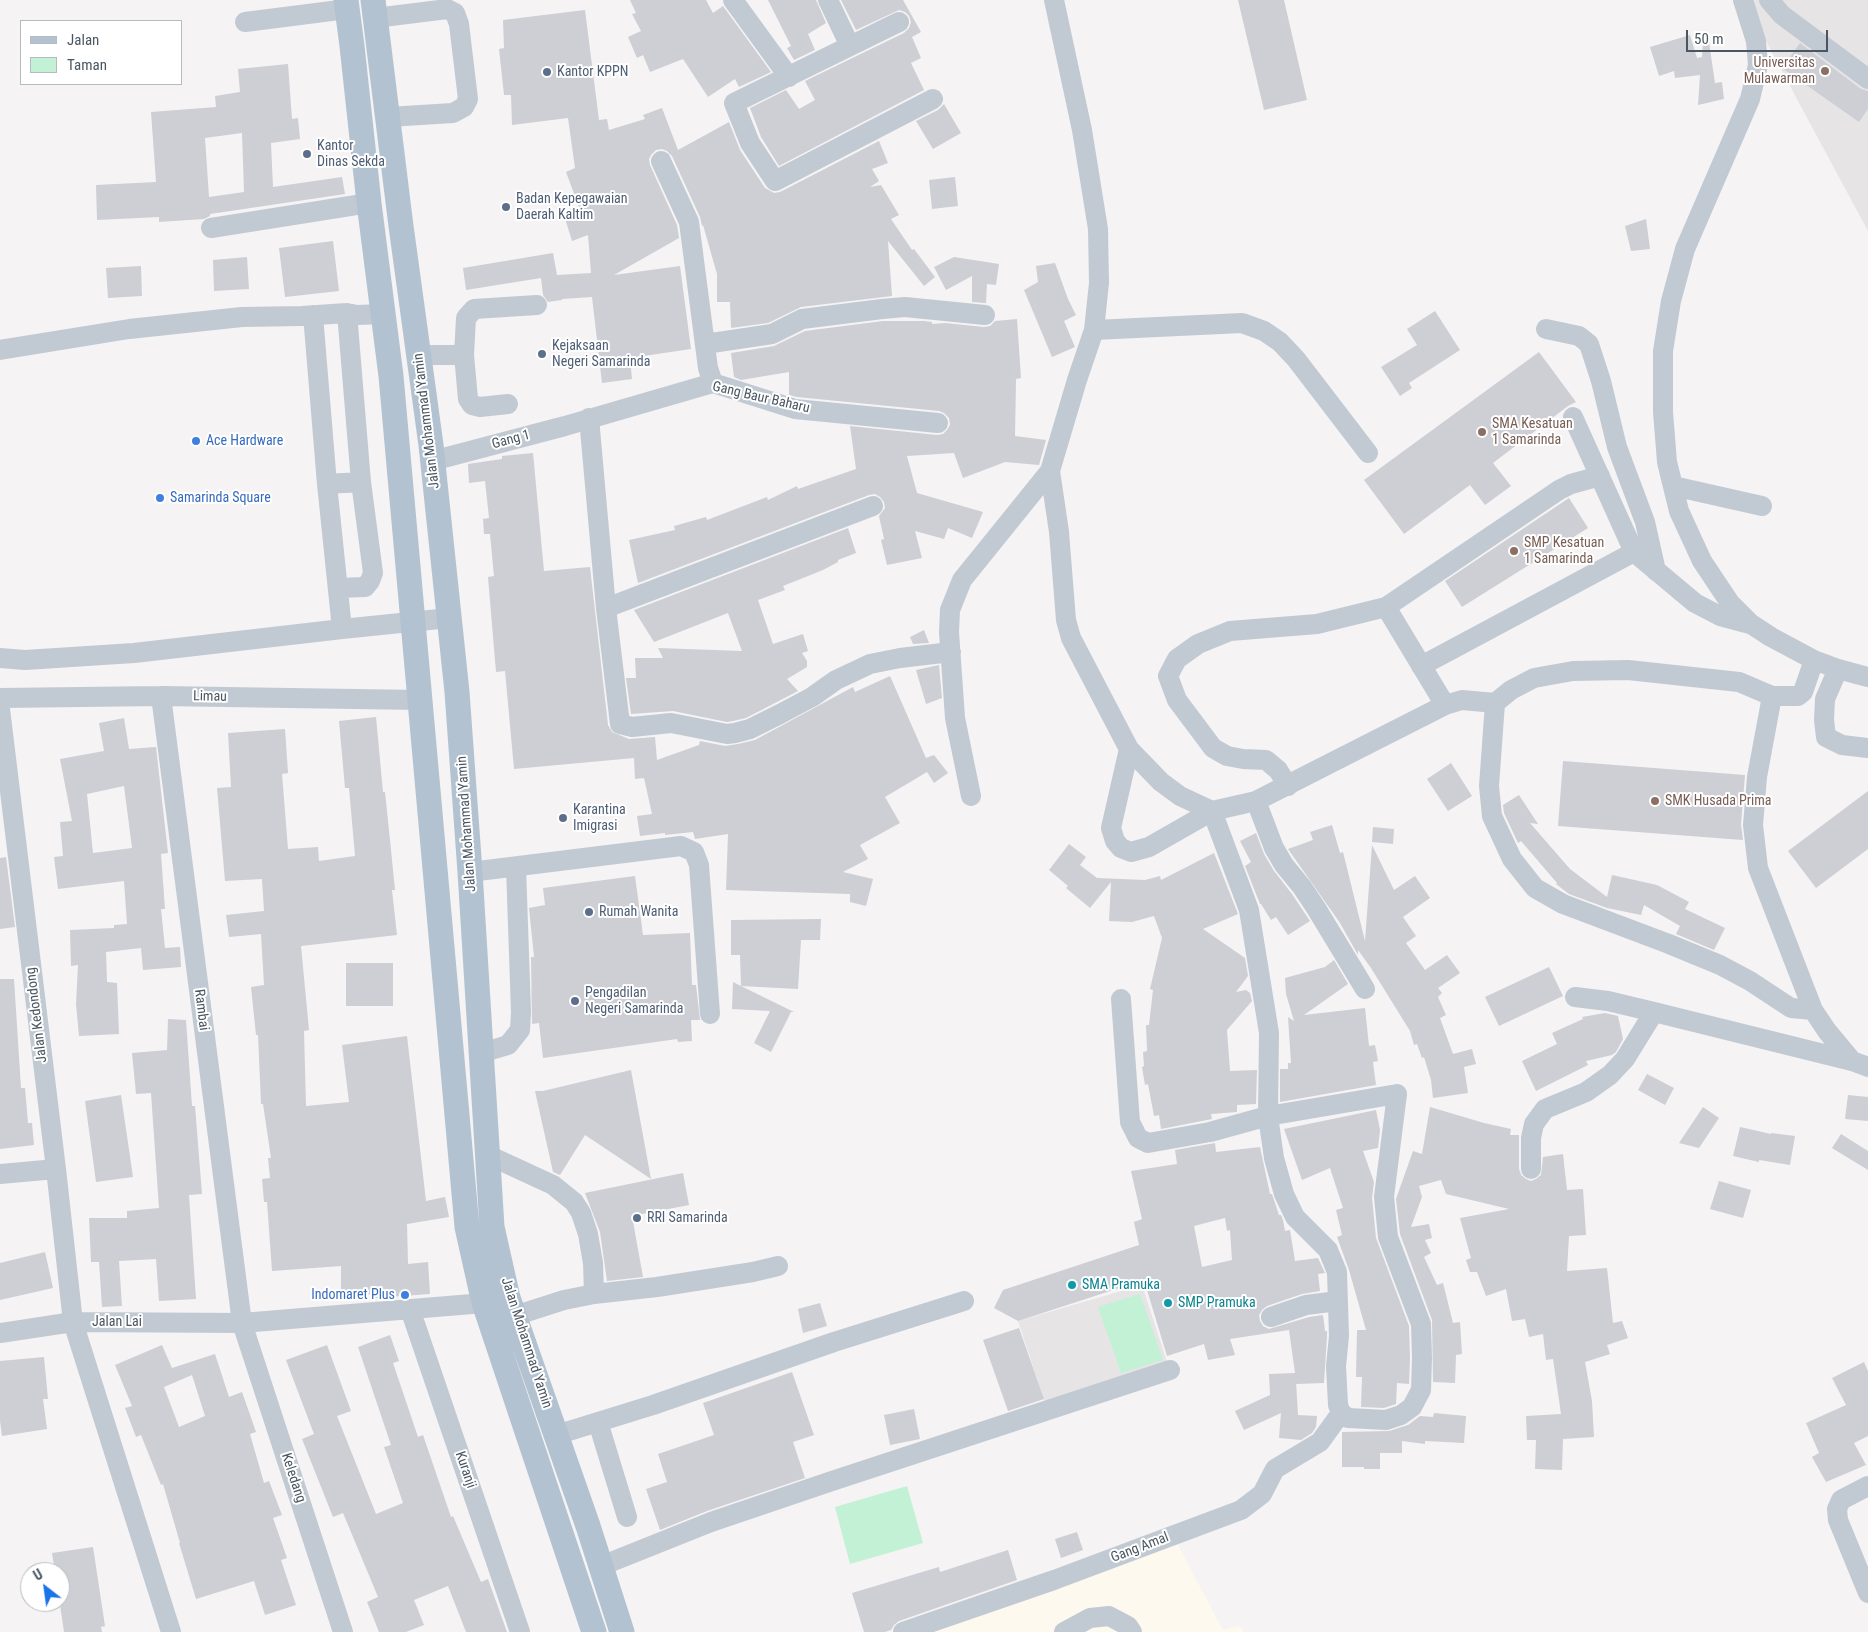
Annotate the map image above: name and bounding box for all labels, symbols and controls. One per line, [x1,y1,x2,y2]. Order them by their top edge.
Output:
legend [20,20,182,85]
scale bar [1688,20,1830,52]
text: 50 m [1694,30,1724,48]
text: Jalan [67,31,99,49]
place label: Universitas Mulawarman [1744,55,1815,88]
text: Taman [67,56,107,74]
place label: Kantor KPPN [557,64,628,80]
marker: Universitas Mulawarman [1819,65,1831,77]
marker: Kantor KPPN [541,66,553,78]
place label: Kantor Dinas Sekda [317,138,385,170]
marker: Kantor Dinas Sekda [301,148,313,160]
place label: Badan Kepegawaian Daerah Kaltim [516,191,628,223]
marker: Badan Kepegawaian Daerah Kaltim [500,201,512,213]
place label: Kejaksaan Negeri Samarinda [552,338,651,371]
marker: Kejaksaan Negeri Samarinda [536,348,548,360]
street label: Jalan Mohammad Yamin [410,352,444,490]
street label: Gang Baur Baharu [711,379,811,417]
place label: SMA Kesatuan 1 Samarinda [1492,416,1573,448]
marker: SMA Kesatuan 1 Samarinda [1476,426,1488,438]
street label: Gang 1 [490,427,532,453]
place label: Ace Hardware [206,433,283,449]
marker: Ace Hardware [190,435,202,447]
place label: Samarinda Square [170,490,271,506]
marker: Samarinda Square [154,492,166,504]
place label: SMP Kesatuan 1 Samarinda [1524,535,1604,568]
marker: SMP Kesatuan 1 Samarinda [1508,545,1520,557]
street label: Limau [193,688,227,706]
street label: Jalan Mohammad Yamin [454,755,480,893]
place label: SMK Husada Prima [1665,793,1772,809]
marker: SMK Husada Prima [1649,795,1661,807]
place label: Karantina Imigrasi [573,802,626,834]
marker: Karantina Imigrasi [557,812,569,824]
place label: Rumah Wanita [599,904,678,920]
marker: Rumah Wanita [583,906,595,918]
street label: Jalan Kedondong [23,966,51,1064]
place label: Pengadilan Negeri Samarinda [585,985,684,1018]
street label: Rambai [190,988,212,1032]
marker: Pengadilan Negeri Samarinda [569,995,581,1007]
place label: RRI Samarinda [647,1210,728,1226]
marker: RRI Samarinda [631,1212,643,1224]
street label: Jalan Mohammad Yamin [497,1275,555,1411]
place label: SMA Pramuka [1082,1277,1160,1293]
marker: SMA Pramuka [1066,1279,1078,1291]
place label: Indomaret Plus [311,1287,395,1303]
marker: Indomaret Plus [399,1289,411,1301]
place label: SMP Pramuka [1178,1295,1256,1311]
marker: SMP Pramuka [1162,1297,1174,1309]
street label: Jalan Lai [92,1314,142,1330]
street label: Kuranji [451,1449,479,1491]
street label: Keledang [277,1451,309,1505]
street label: Gang Amal [1109,1529,1171,1567]
north arrow [20,1562,70,1612]
text: U [31,1566,45,1584]

